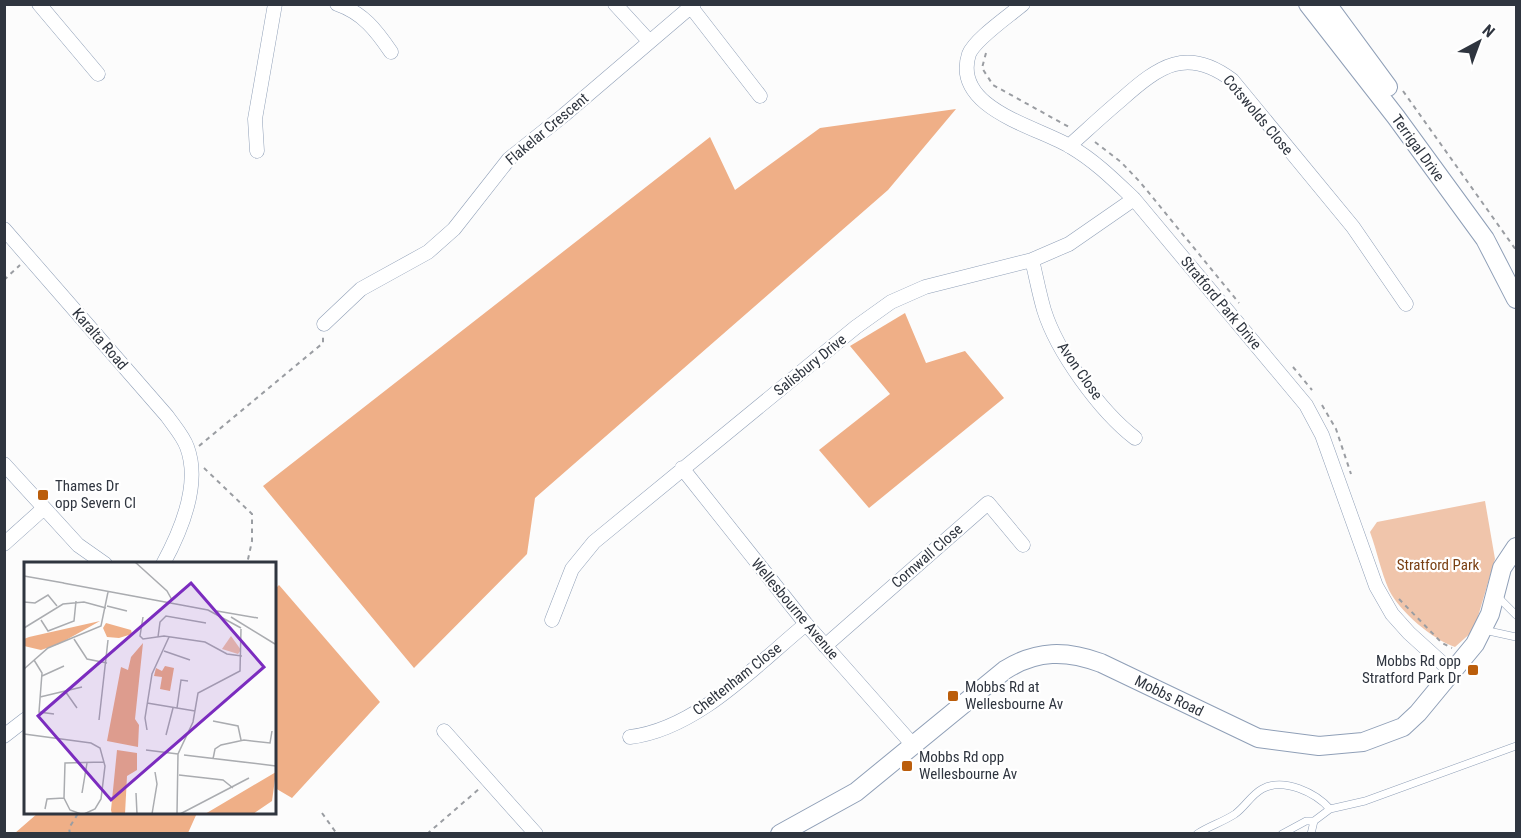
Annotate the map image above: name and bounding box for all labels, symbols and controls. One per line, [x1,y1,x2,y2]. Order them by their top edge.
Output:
north arrow [1449,12,1509,72]
text: N [1479,21,1498,41]
street label: Cotswolds Close [1219,71,1297,159]
street label: Flakelar Crescent [502,89,592,169]
street label: Terrigal Drive [1388,111,1448,185]
street label: Stratford Park Drive [1177,253,1265,353]
street label: Karalta Road [68,305,132,373]
street label: Salisbury Drive [770,330,850,400]
street label: Avon Close [1054,339,1106,403]
place label: Thames Dr opp Severn Cl [55,477,136,512]
marker: Thames Dr opp Severn Cl [36,488,50,502]
street label: Cornwall Close [888,520,966,592]
street label: Wellesbourne Avenue [747,555,843,663]
park label: Stratford Park [1397,556,1479,574]
inset map [24,562,276,814]
street label: Cheltenham Close [689,639,785,719]
place label: Mobbs Rd opp Stratford Park Dr [1362,652,1461,687]
marker: Mobbs Rd opp Stratford Park Dr [1466,663,1480,677]
street label: Mobbs Road [1132,672,1206,720]
place label: Mobbs Rd at Wellesbourne Av [965,678,1064,713]
marker: Mobbs Rd at Wellesbourne Av [946,689,960,703]
place label: Mobbs Rd opp Wellesbourne Av [919,748,1018,783]
marker: Mobbs Rd opp Wellesbourne Av [900,759,914,773]

